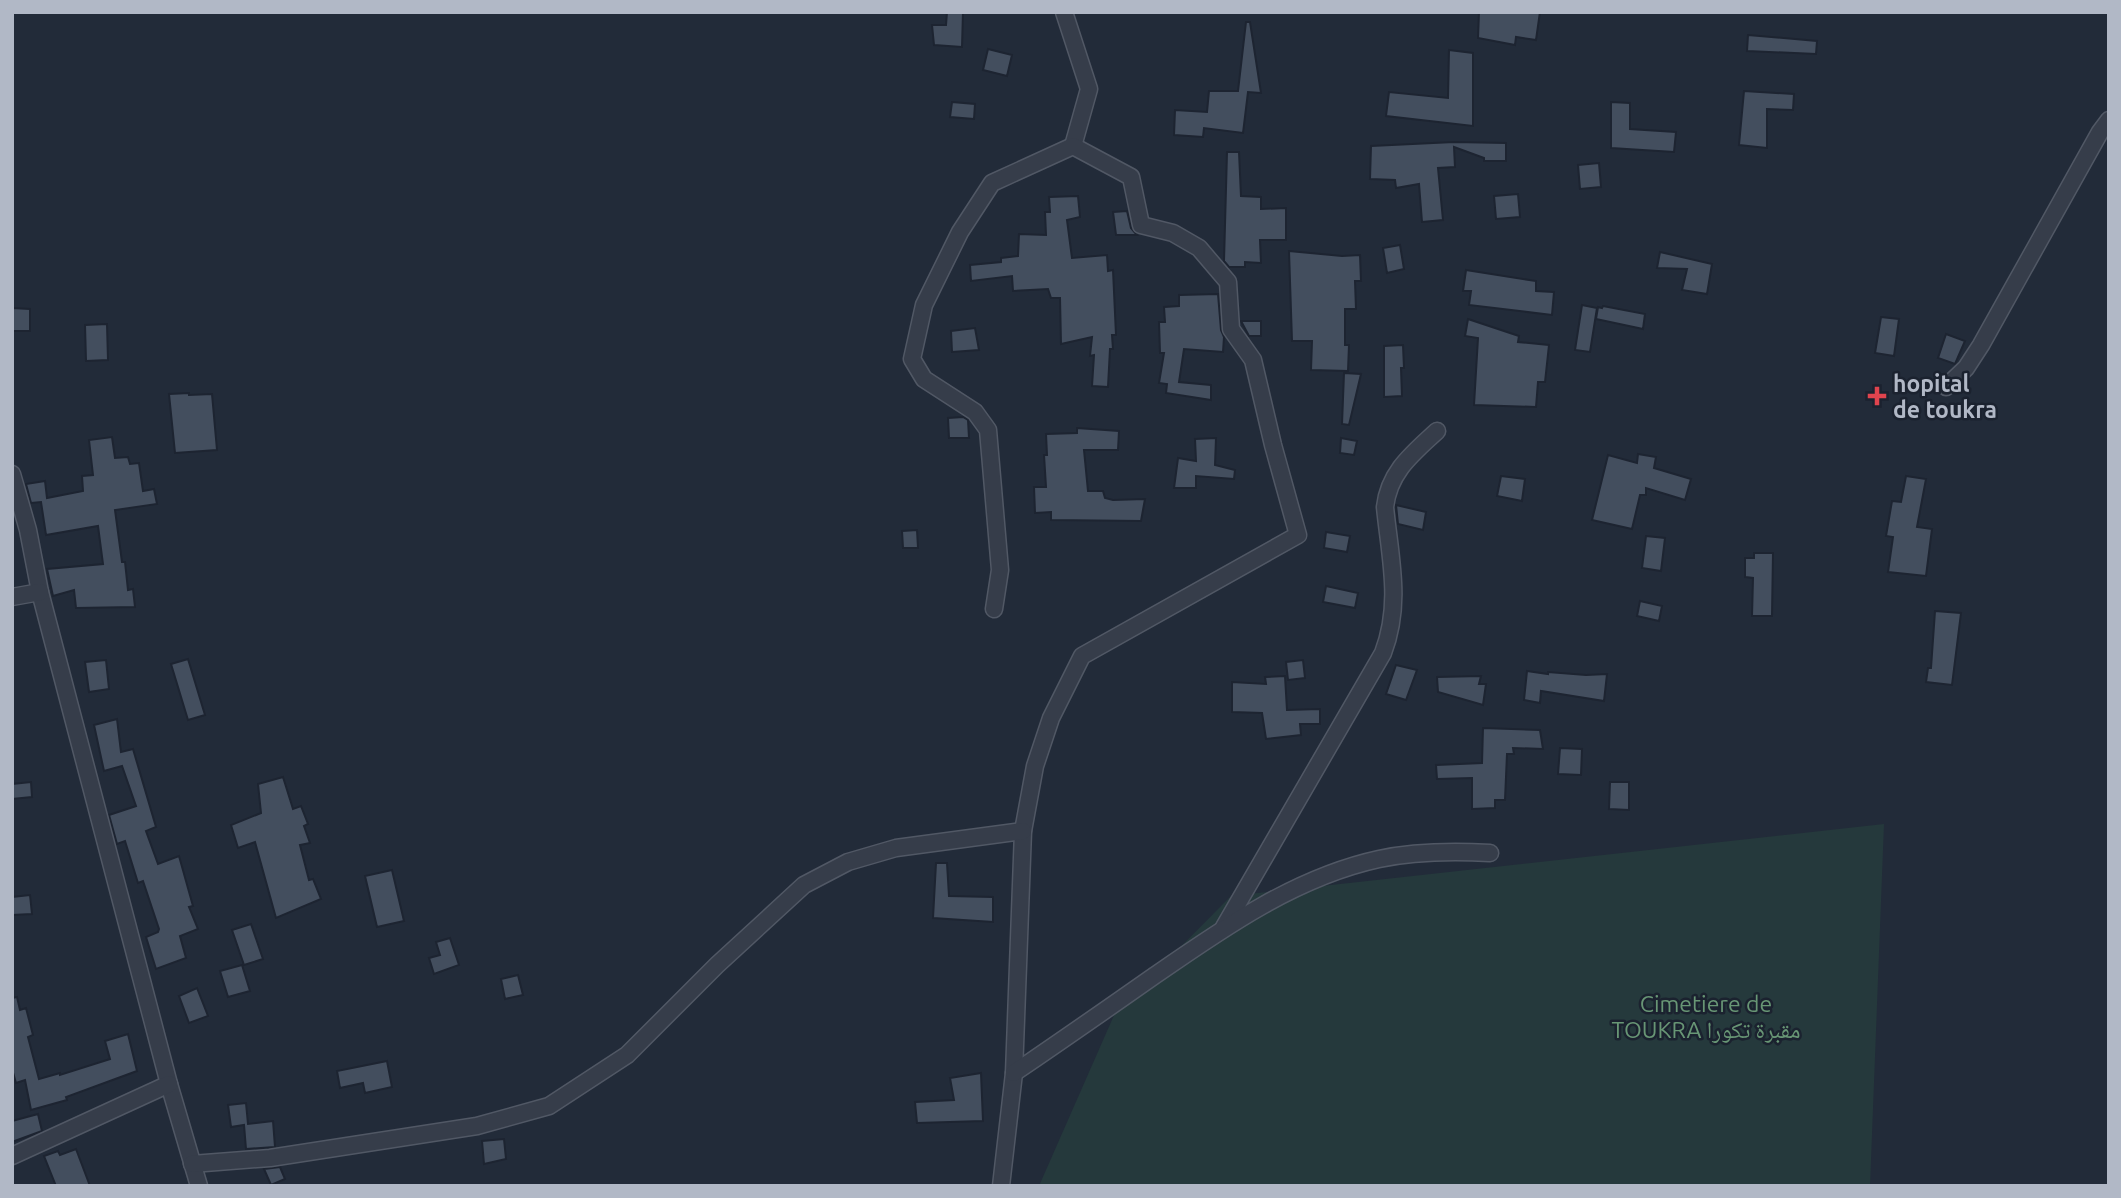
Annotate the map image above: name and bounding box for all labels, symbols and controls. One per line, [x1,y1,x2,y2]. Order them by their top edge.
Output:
place label: hopital de toukra [1893,371,1997,422]
marker: hopital de toukra [1867,386,1887,406]
park label: Cimetiere de TOUKRA مقبرة تكورا [1612,991,1800,1043]

